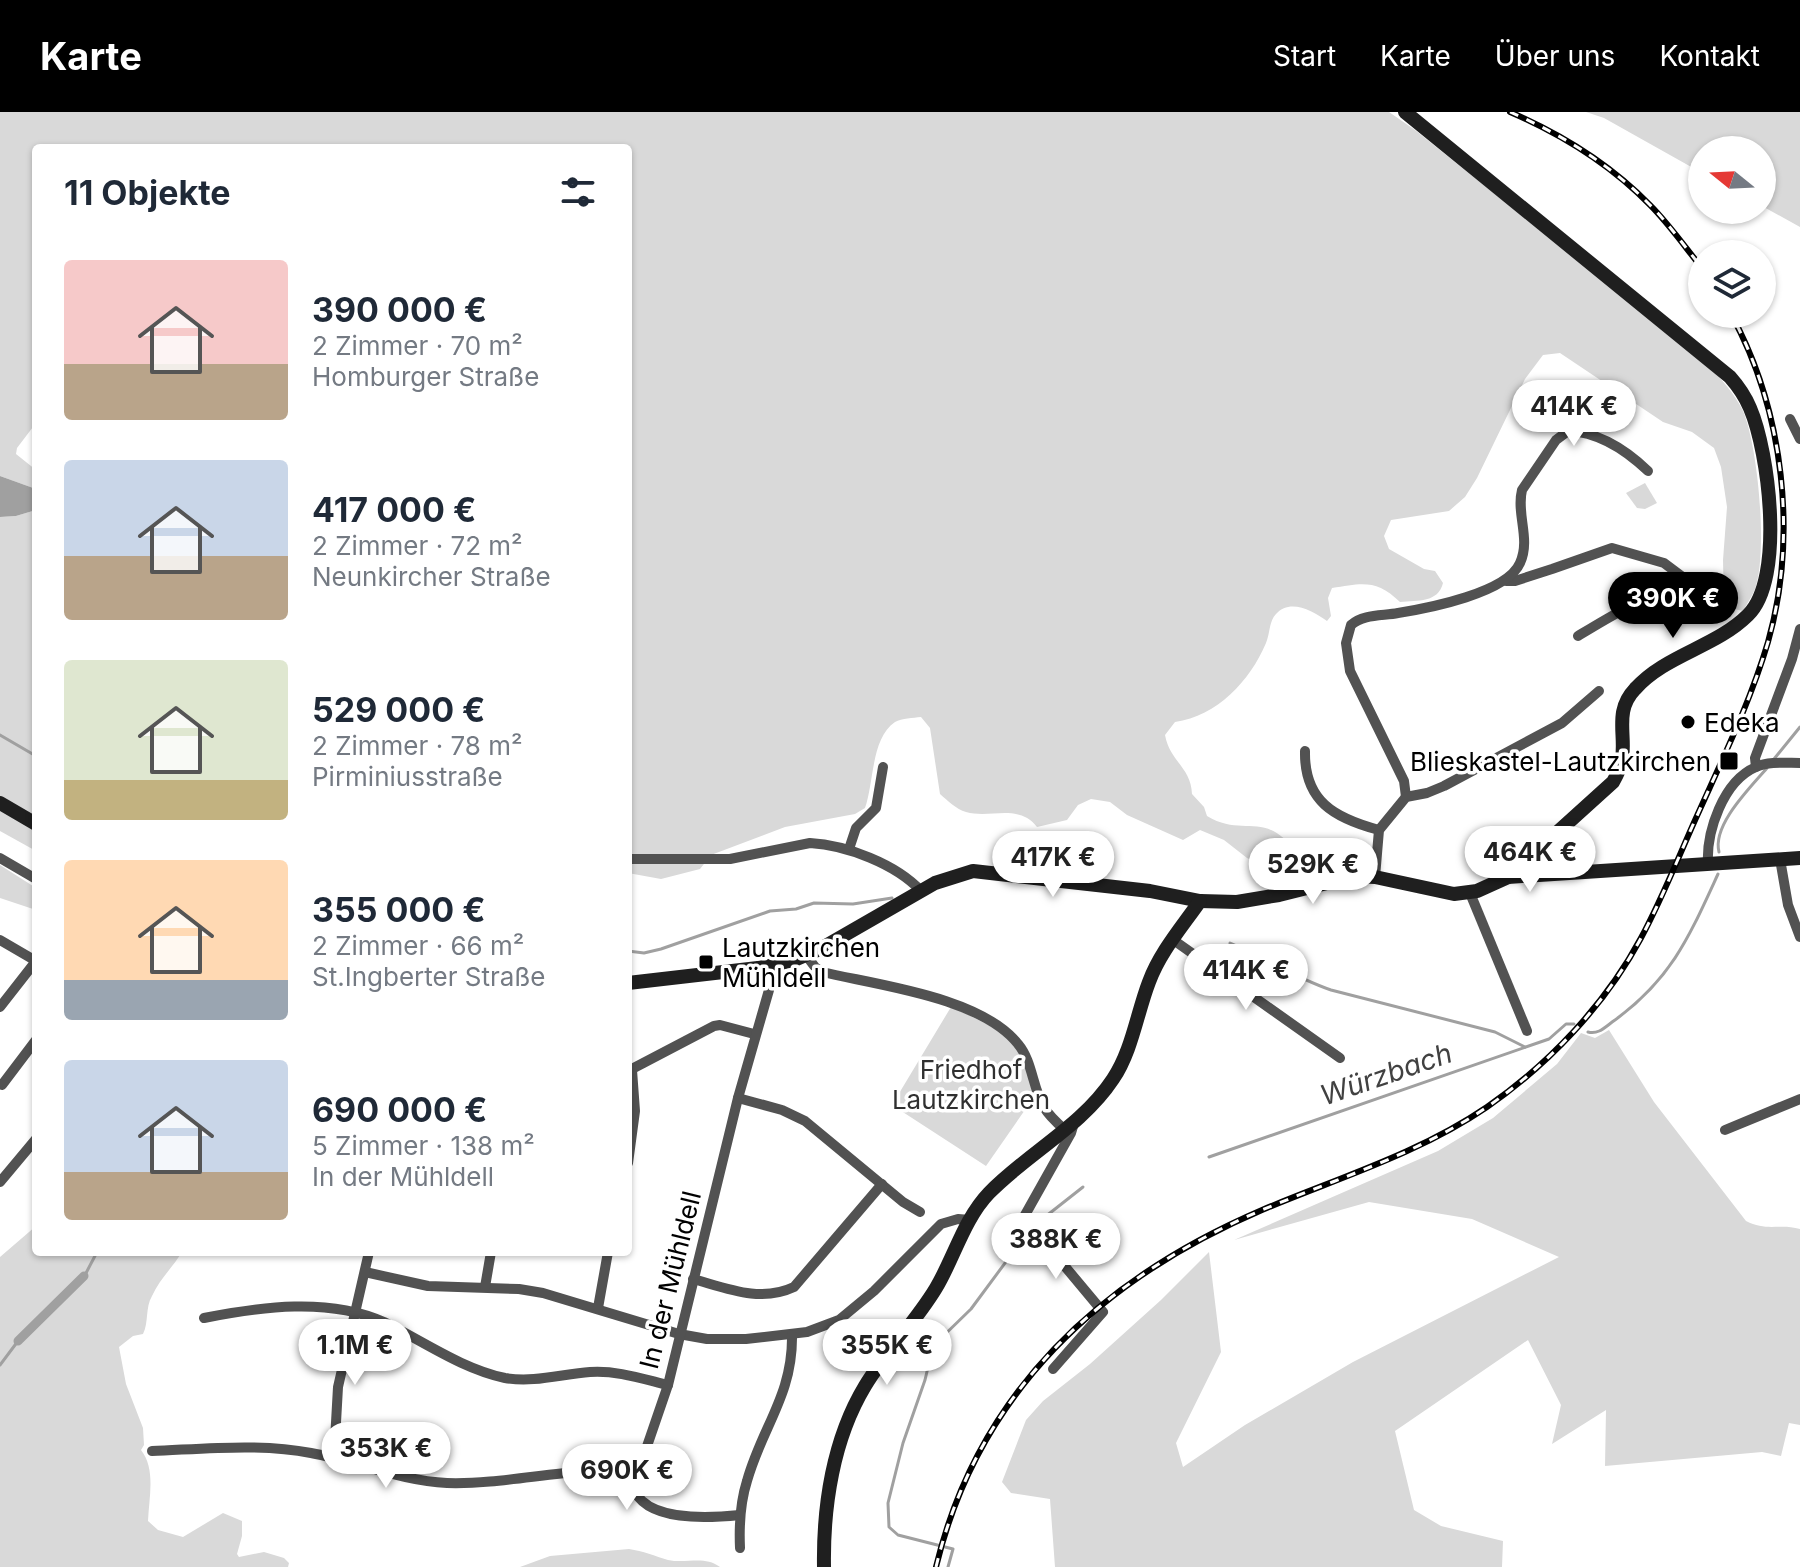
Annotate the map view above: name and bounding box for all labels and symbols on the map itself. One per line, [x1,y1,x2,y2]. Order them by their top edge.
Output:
north arrow [1688,136,1776,224]
pin: 414K € [1509,380,1639,448]
pin: 390K € [1608,572,1738,640]
place label: Edeka [1704,707,1780,738]
marker: Edeka [1679,713,1697,731]
place label: Blieskastel-Lautzkirchen [1410,746,1711,777]
marker: Blieskastel-Lautzkirchen [1718,750,1740,772]
pin: 464K € [1465,826,1595,894]
pin: 417K € [988,831,1118,899]
pin: 529K € [1248,838,1378,906]
place label: Lautzkirchen Mühldell [722,932,880,993]
pin: 414K € [1181,944,1311,1012]
marker: Lautzkirchen Mühldell [697,953,715,971]
water label: Würzbach [1316,1036,1456,1112]
park label: Friedhof Lautzkirchen [892,1054,1050,1115]
street label: In der Mühldell [633,1188,707,1372]
pin: 388K € [991,1213,1121,1281]
pin: 1.1M € [290,1319,420,1387]
pin: 355K € [822,1319,952,1387]
pin: 353K € [321,1422,451,1490]
pin: 690K € [562,1444,692,1512]

